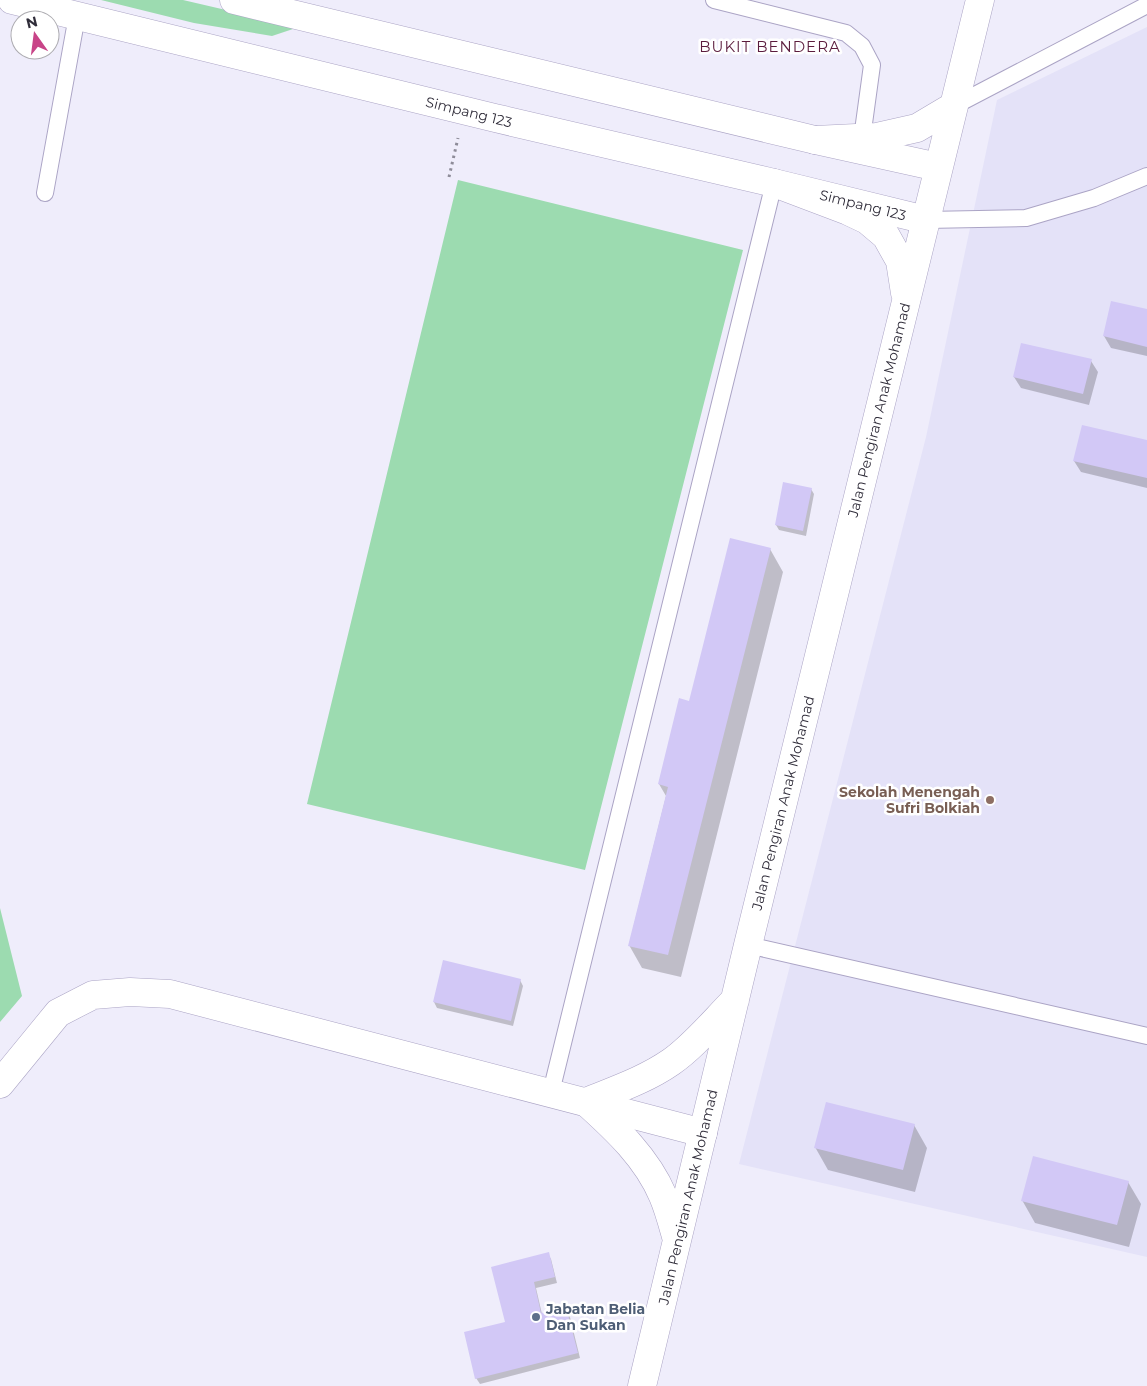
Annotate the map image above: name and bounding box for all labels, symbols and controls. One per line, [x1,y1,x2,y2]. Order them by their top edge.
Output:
north arrow [10,10,60,60]
text: N [24,12,40,32]
district label: BUKIT BENDERA [699,37,841,56]
street label: Simpang 123 [424,93,514,131]
street label: Simpang 123 [818,186,908,224]
street label: Jalan Pengiran Anak Mohamad [843,301,914,520]
street label: Jalan Pengiran Anak Mohamad [747,694,818,913]
place label: Sekolah Menengah Sufri Bolkiah [839,783,980,817]
marker: Sekolah Menengah Sufri Bolkiah [984,794,996,806]
street label: Jalan Pengiran Anak Mohamad [654,1088,722,1307]
place label: Jabatan Belia Dan Sukan [545,1300,645,1334]
marker: Jabatan Belia Dan Sukan [530,1311,542,1323]

